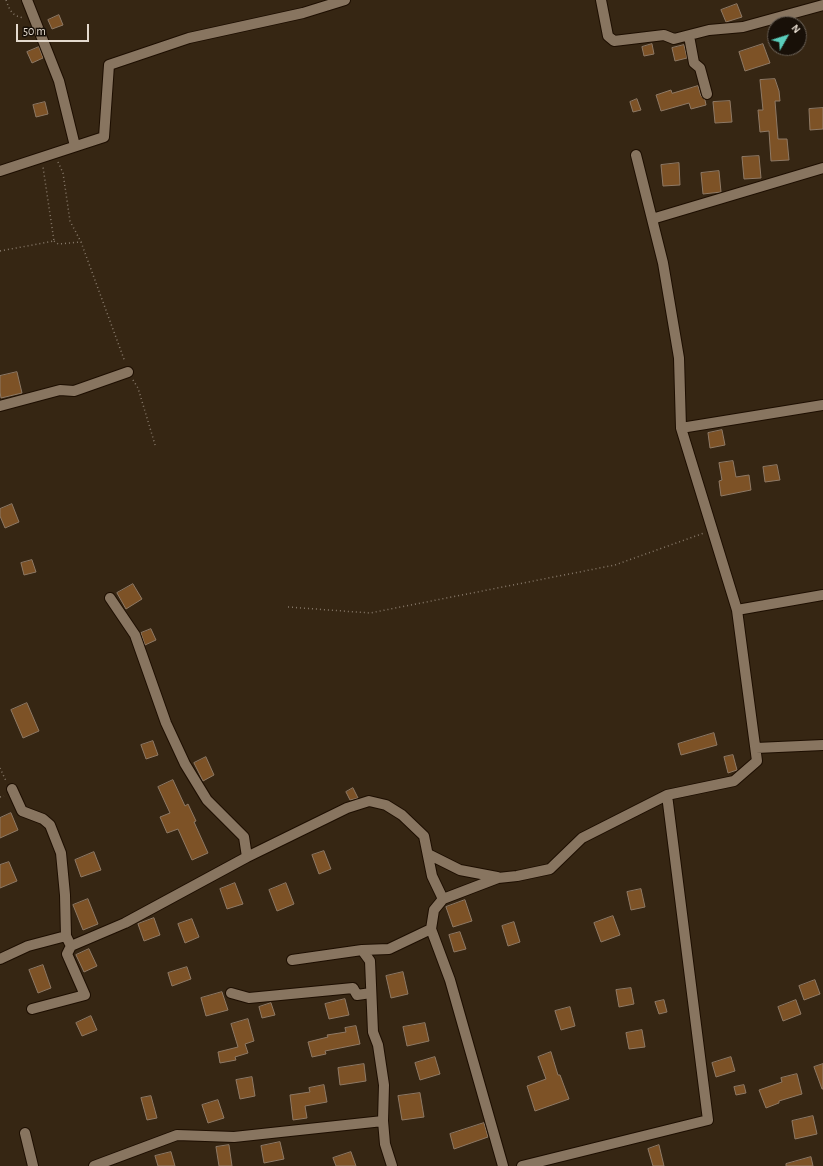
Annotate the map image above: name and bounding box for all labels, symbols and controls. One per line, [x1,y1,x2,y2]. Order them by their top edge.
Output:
scale bar [18,16,91,42]
north arrow [767,16,807,56]
text: N [789,22,803,35]
text: 50 m [23,25,46,37]

